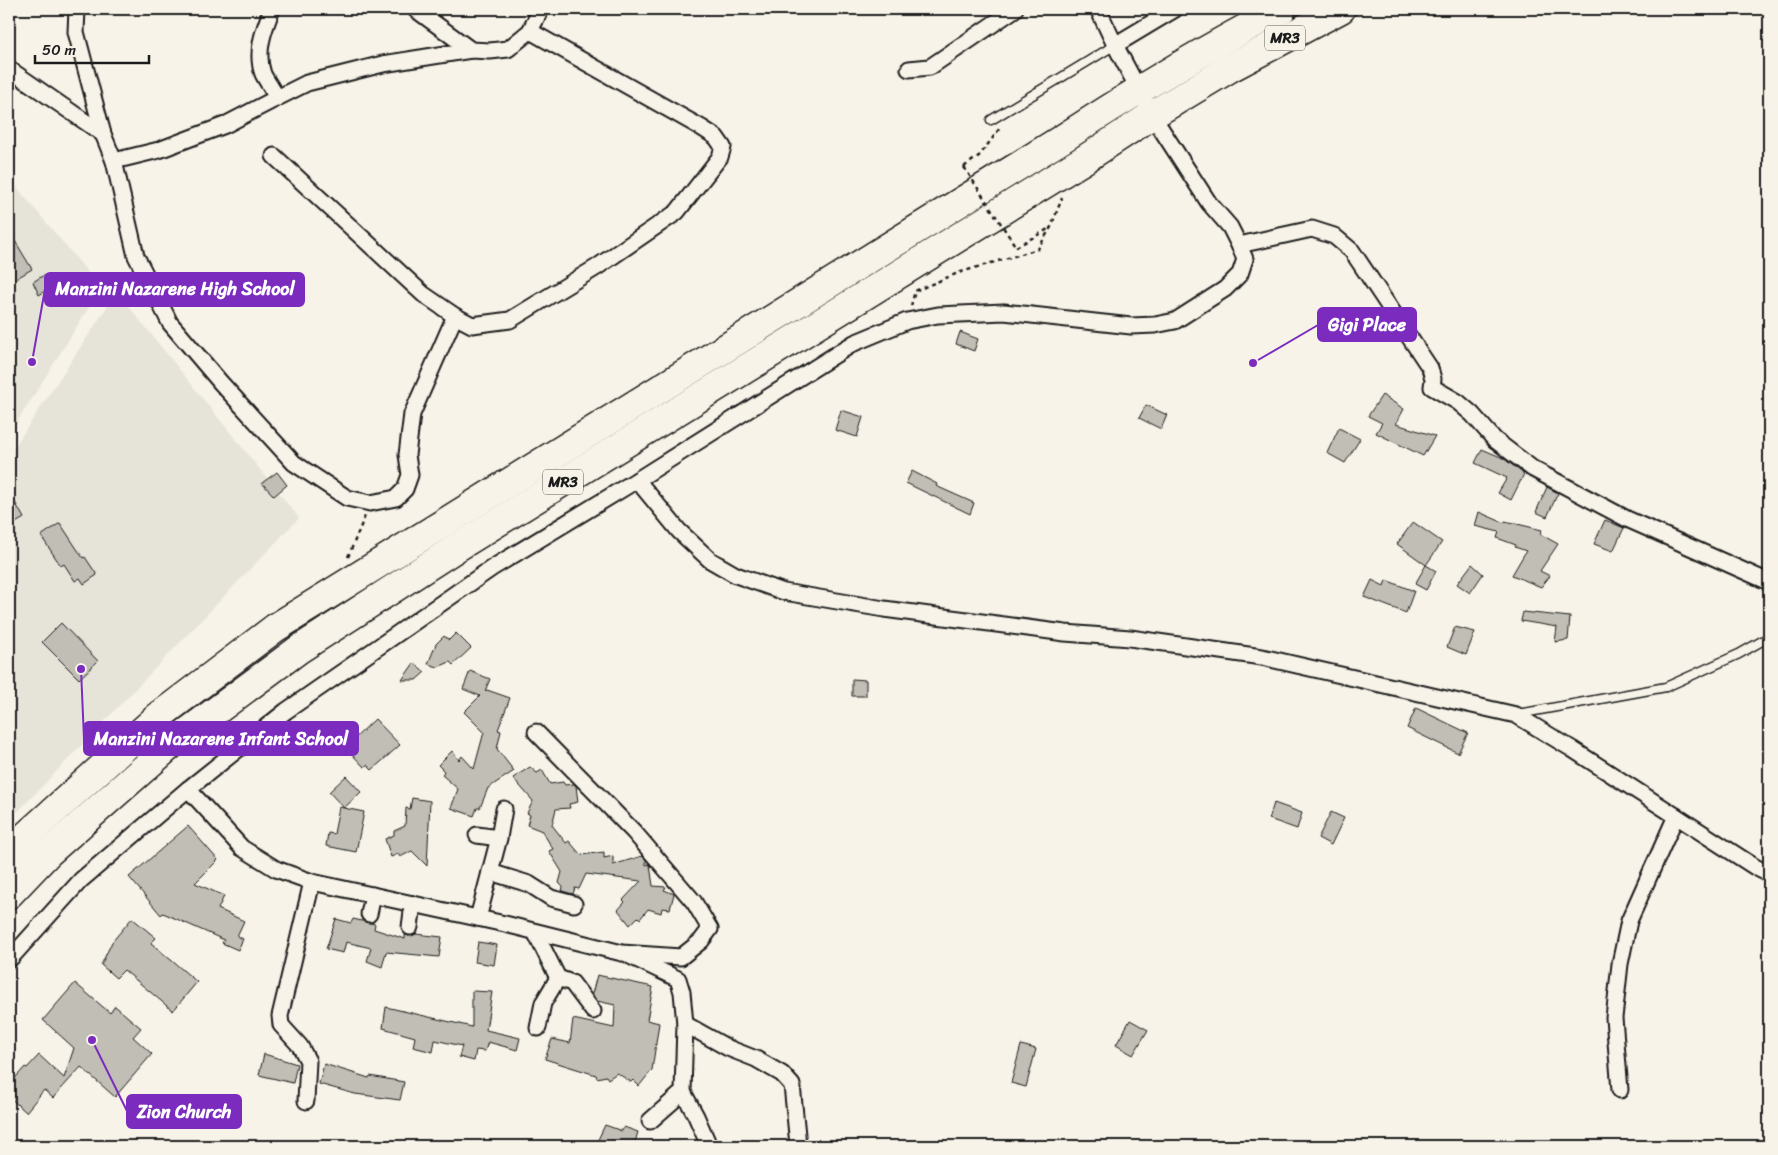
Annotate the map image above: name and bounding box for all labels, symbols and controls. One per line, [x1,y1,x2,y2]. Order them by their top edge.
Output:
road number: MR3 [1265,26,1305,50]
scale bar [35,32,149,64]
text: 50 m [42,37,77,63]
callout: Manzini Nazarene High School [45,273,304,306]
text: Manzini Nazarene High School [54,273,296,305]
callout: Gigi Place [1318,308,1416,341]
text: Gigi Place [1327,309,1407,341]
road number: MR3 [543,470,583,494]
callout: Manzini Nazarene Infant School [84,722,358,755]
text: Manzini Nazarene Infant School [93,723,349,755]
callout: Zion Church [127,1095,241,1128]
text: Zion Church [136,1096,232,1128]

